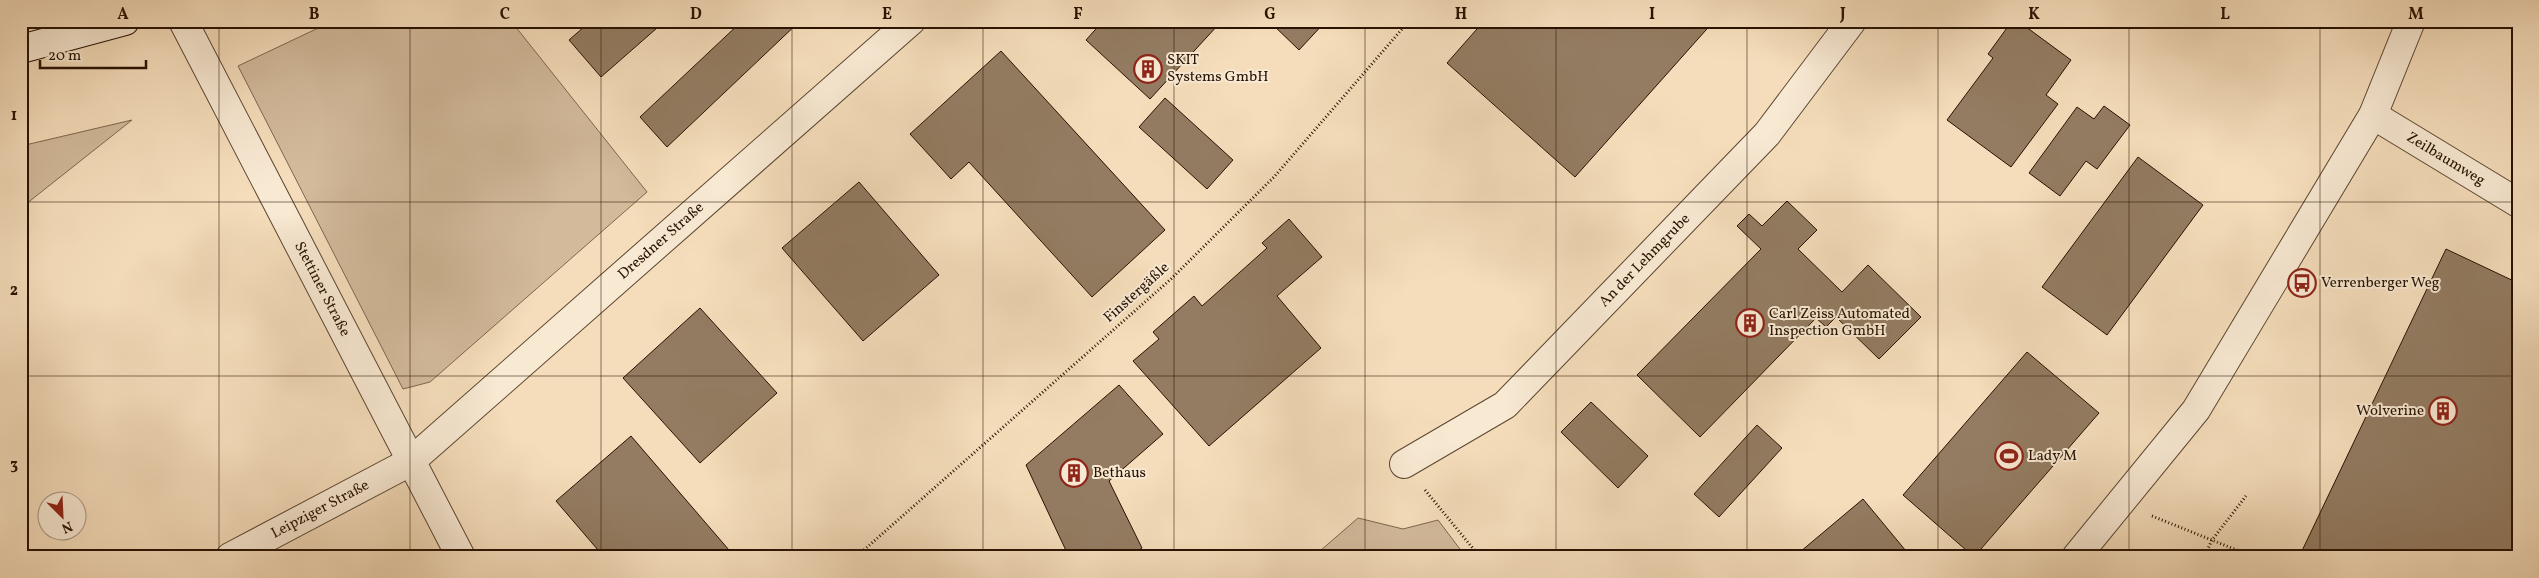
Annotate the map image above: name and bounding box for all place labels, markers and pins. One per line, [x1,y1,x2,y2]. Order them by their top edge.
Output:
place label: SKIT Systems GmbH [1167,50,1268,88]
building icon: SKIT Systems GmbH [1133,54,1163,84]
bus stop icon: Verrenberger Weg [2287,268,2317,298]
place label: Verrenberger Weg [2321,273,2440,294]
place label: Carl Zeiss Automated Inspection GmbH [1769,304,1910,342]
building icon: Carl Zeiss Automated Inspection GmbH [1735,308,1765,338]
building icon: Wolverine [2428,396,2458,426]
place label: Wolverine [2356,401,2424,422]
sports icon: Lady M [1994,441,2024,471]
place label: Lady M [2028,446,2077,467]
building icon: Bethaus [1059,458,1089,488]
place label: Bethaus [1093,463,1146,484]

